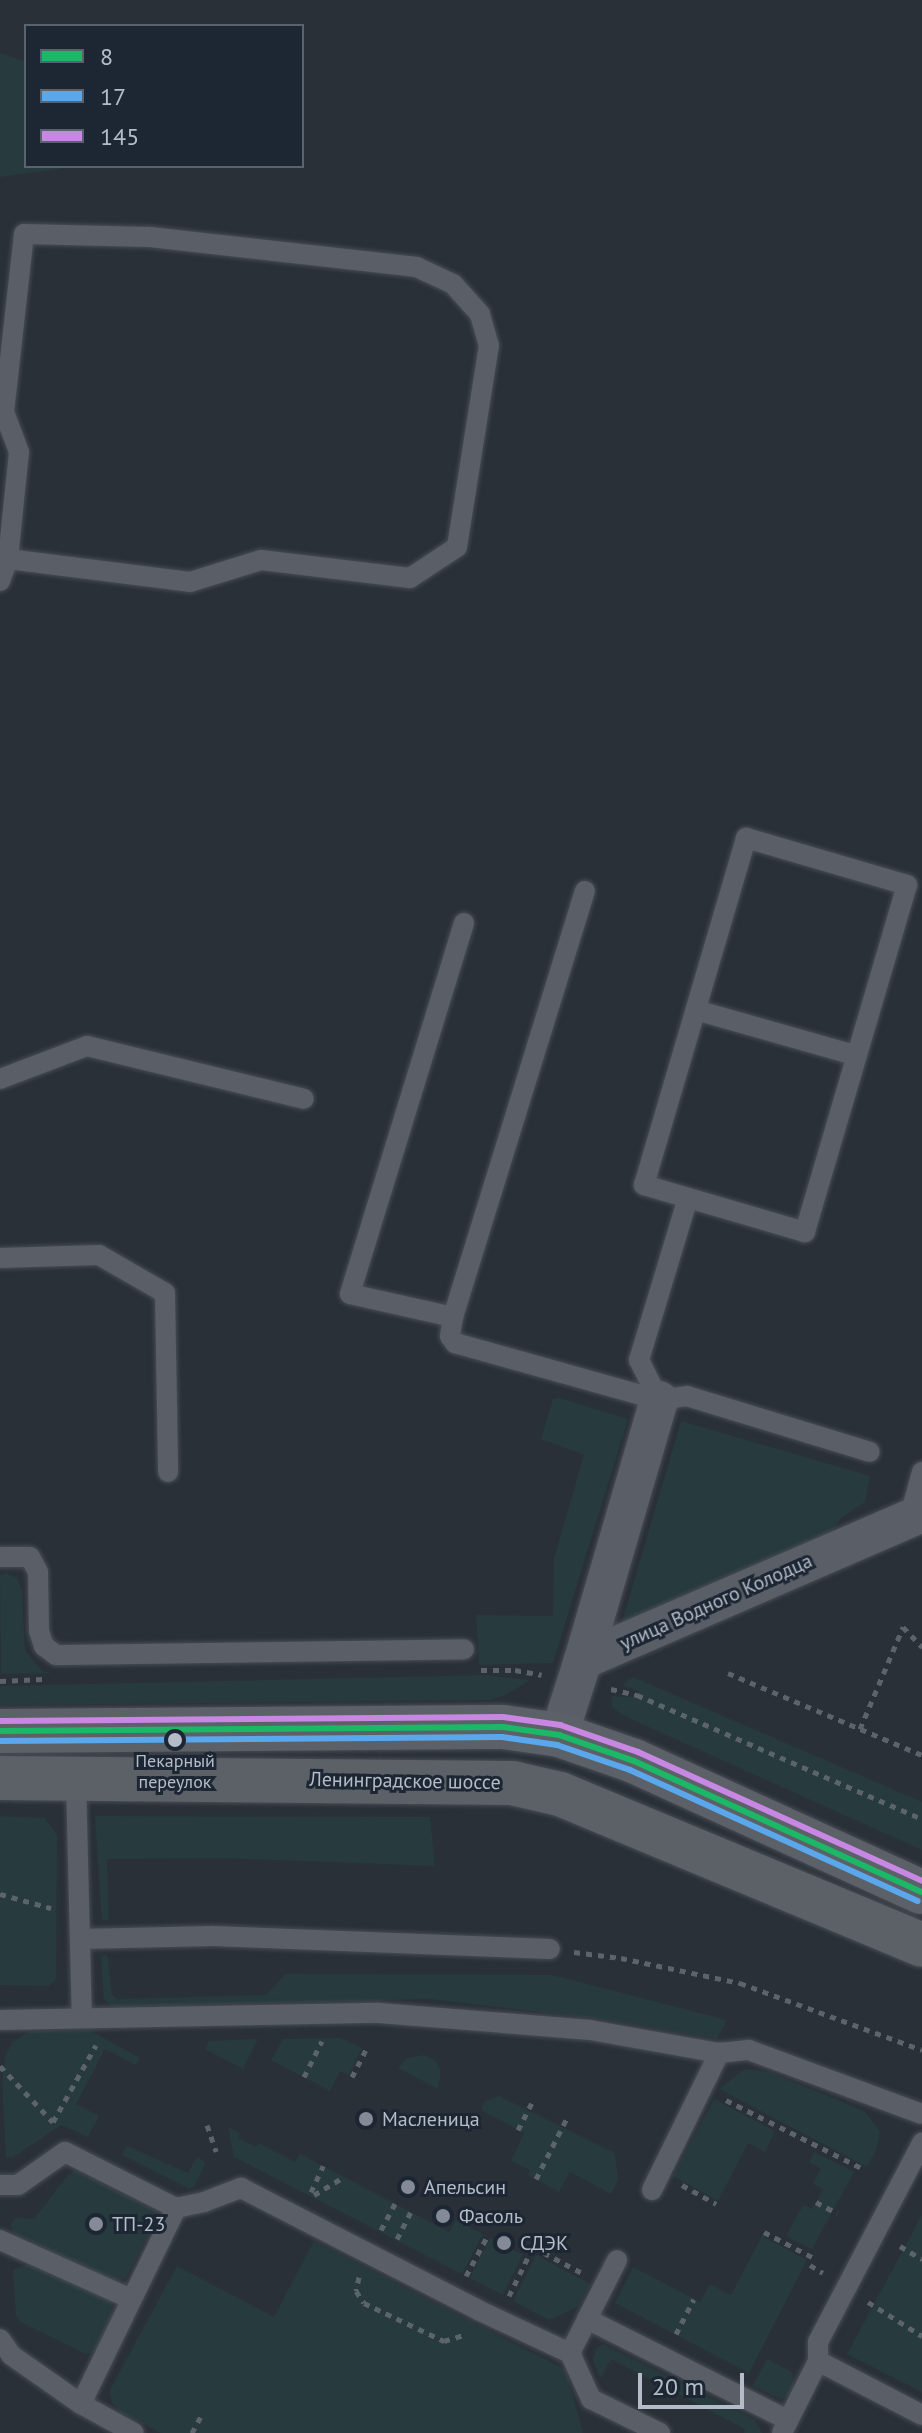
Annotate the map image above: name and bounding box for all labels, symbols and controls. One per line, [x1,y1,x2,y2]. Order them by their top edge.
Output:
legend [24,24,304,168]
text: 8 [100,41,113,72]
text: 17 [100,81,126,112]
text: 145 [100,121,139,152]
street label: улица Водного Колодца [616,1549,816,1655]
marker: Пекарный переулок [167,1732,183,1748]
place label: Пекарный переулок [135,1751,215,1794]
street label: Ленинградское шоссе [309,1767,501,1795]
place label: Масленица [382,2107,480,2131]
marker: Масленица [357,2110,375,2128]
place label: Апельсин [424,2175,506,2199]
marker: Апельсин [399,2178,417,2196]
place label: Фасоль [459,2204,523,2228]
marker: Фасоль [434,2207,452,2225]
place label: ТП-23 [112,2212,165,2236]
marker: ТП-23 [87,2215,105,2233]
place label: СДЭК [520,2231,568,2255]
marker: СДЭК [495,2234,513,2252]
scale bar [642,2357,748,2407]
text: 20 m [652,2371,704,2402]

